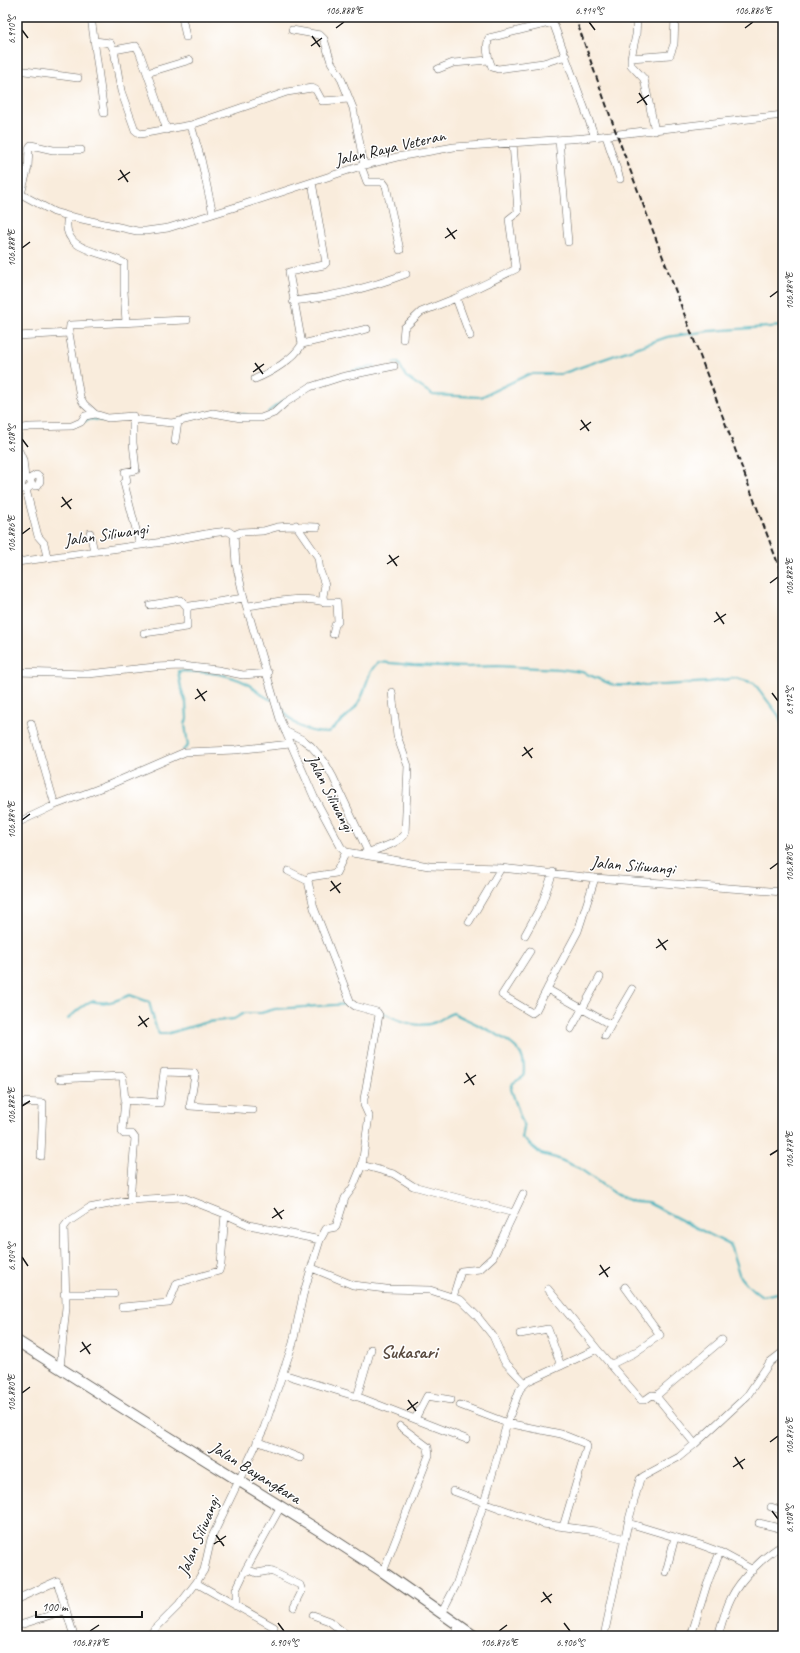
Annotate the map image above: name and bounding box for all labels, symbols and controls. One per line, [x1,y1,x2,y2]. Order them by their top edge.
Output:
text: 106.888°E [325,4,364,17]
text: 6.914°S [575,4,605,17]
text: 106.886°E [734,4,773,17]
text: 6.910°S [5,14,18,44]
street label: Jalan Raya Veteran [332,124,449,171]
text: 106.888°E [5,228,18,267]
text: 106.884°E [783,271,796,310]
text: 6.908°S [5,423,18,453]
text: 106.886°E [5,514,18,553]
street label: Jalan Siliwangi [62,518,152,551]
text: 106.882°E [783,557,796,596]
text: 6.912°S [783,685,796,715]
street label: Jalan Siliwangi [302,750,360,838]
text: 106.884°E [5,800,18,839]
text: 106.880°E [783,843,796,882]
street label: Jalan Siliwangi [589,851,678,880]
text: 106.882°E [5,1086,18,1125]
text: 106.878°E [783,1130,796,1169]
text: 6.904°S [5,1241,18,1271]
district label: Sukasari [381,1340,439,1364]
text: 106.880°E [5,1373,18,1412]
text: 106.876°E [783,1416,796,1455]
street label: Jalan Bayangkara [206,1436,307,1510]
street label: Jalan Siliwangi [172,1491,226,1580]
text: 6.908°S [783,1503,796,1533]
scale bar [36,1593,142,1619]
text: 100 m [42,1599,69,1615]
text: 106.878°E [71,1636,110,1649]
text: 6.904°S [270,1636,300,1649]
text: 106.876°E [480,1636,519,1649]
text: 6.906°S [556,1636,586,1649]

